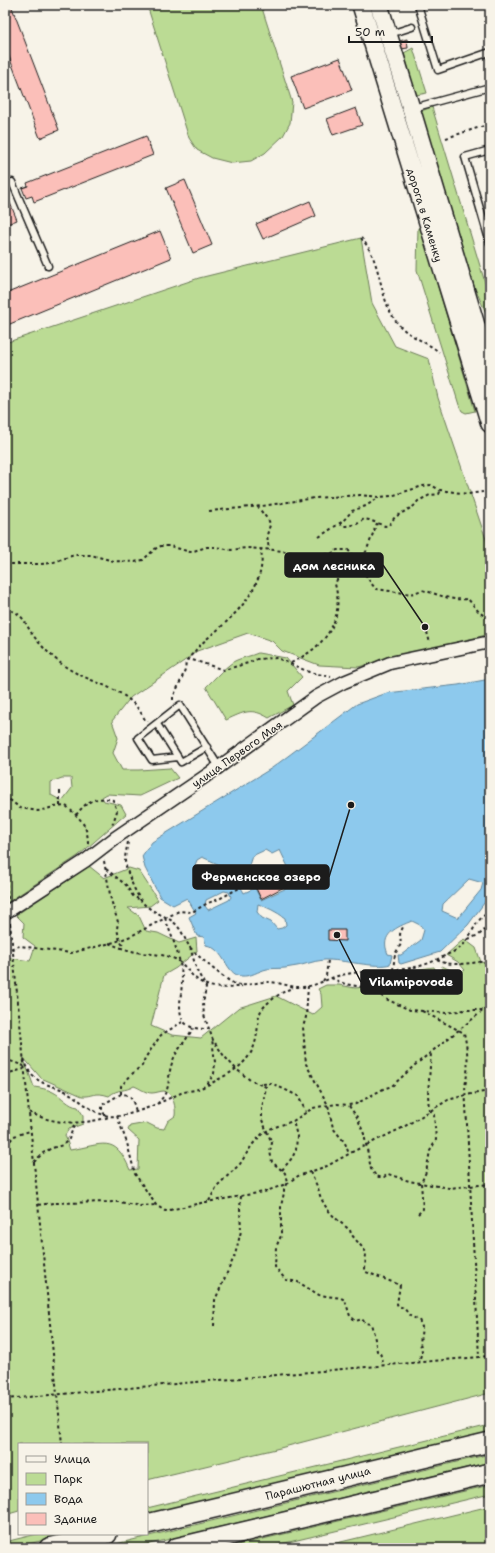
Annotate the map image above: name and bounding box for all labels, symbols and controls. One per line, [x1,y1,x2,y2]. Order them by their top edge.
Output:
scale bar [349,18,432,44]
text: 50 m [355,24,385,40]
street label: дорога в Каменку [403,166,446,264]
callout: дом лесника [285,553,383,577]
text: дом лесника [293,558,376,574]
street label: улица Первого Мая [189,717,286,791]
callout: Ферменское озеро [193,865,329,889]
text: Ферменское озеро [201,869,321,885]
callout: Vilamipovode [361,970,462,994]
text: Vilamipovode [369,974,453,990]
legend [18,1443,148,1535]
text: Улица [54,1451,91,1467]
street label: Парашютная улица [264,1463,372,1504]
text: Парк [54,1471,83,1487]
text: Вода [54,1491,83,1507]
text: Здание [54,1511,98,1527]

